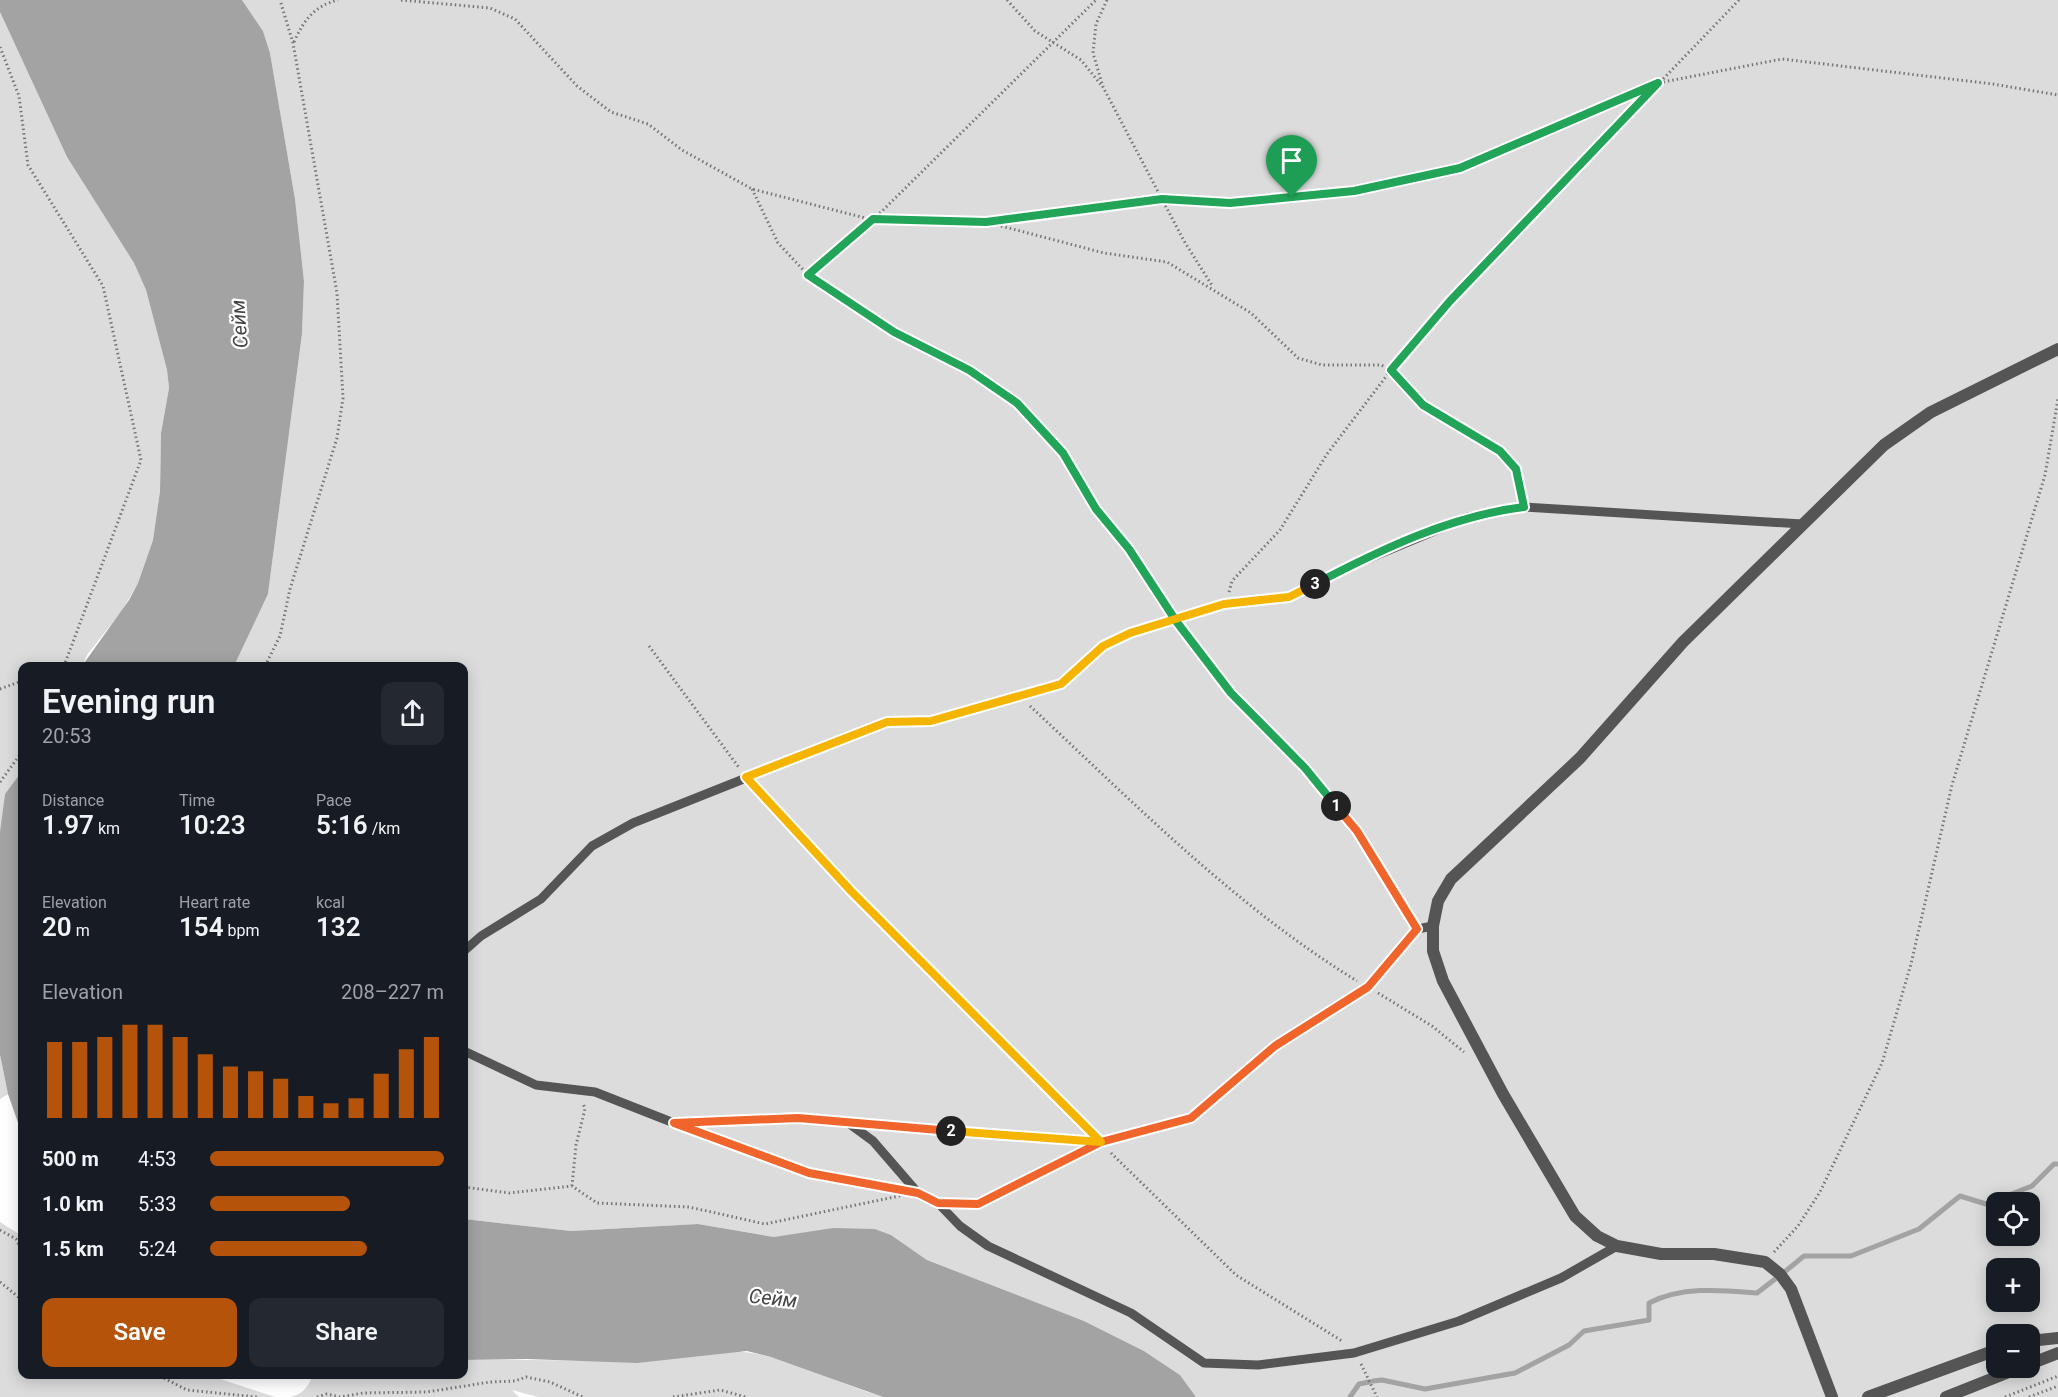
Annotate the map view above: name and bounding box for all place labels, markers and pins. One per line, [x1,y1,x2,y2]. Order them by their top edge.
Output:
pin [1266,135,1317,197]
pin: 3 [1300,569,1330,599]
pin: 1 [1321,791,1351,821]
pin: 2 [936,1116,966,1146]

